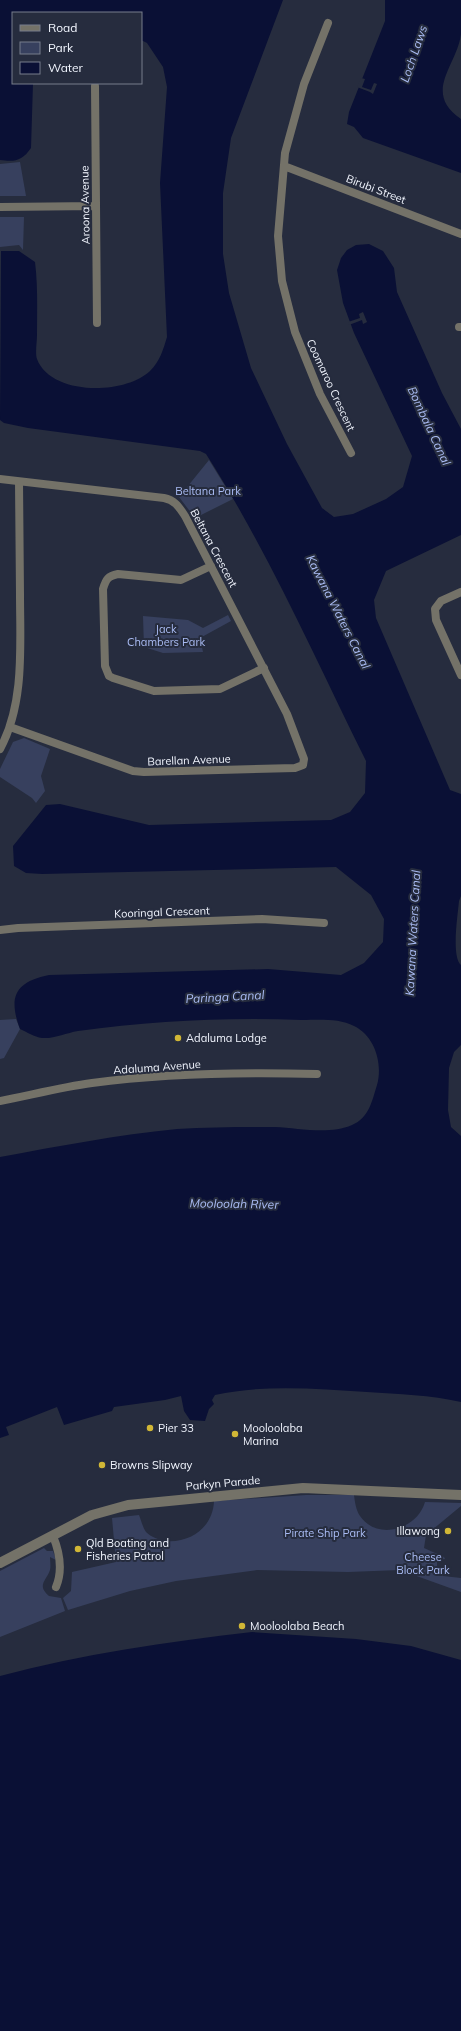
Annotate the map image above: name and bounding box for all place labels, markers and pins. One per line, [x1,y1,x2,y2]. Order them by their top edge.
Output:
place label: Adaluma Lodge [186,1031,267,1045]
marker: Adaluma Lodge [173,1033,183,1043]
place label: Pier 33 [158,1421,194,1435]
place label: Mooloolaba Marina [243,1421,303,1448]
marker: Pier 33 [145,1423,155,1433]
marker: Mooloolaba Marina [230,1429,240,1439]
place label: Browns Slipway [110,1458,193,1472]
marker: Browns Slipway [97,1460,107,1470]
place label: Illawong [397,1524,440,1538]
marker: Illawong [443,1526,453,1536]
place label: Qld Boating and Fisheries Patrol [86,1536,169,1563]
marker: Qld Boating and Fisheries Patrol [73,1544,83,1554]
place label: Mooloolaba Beach [250,1619,344,1633]
marker: Mooloolaba Beach [237,1621,247,1631]

